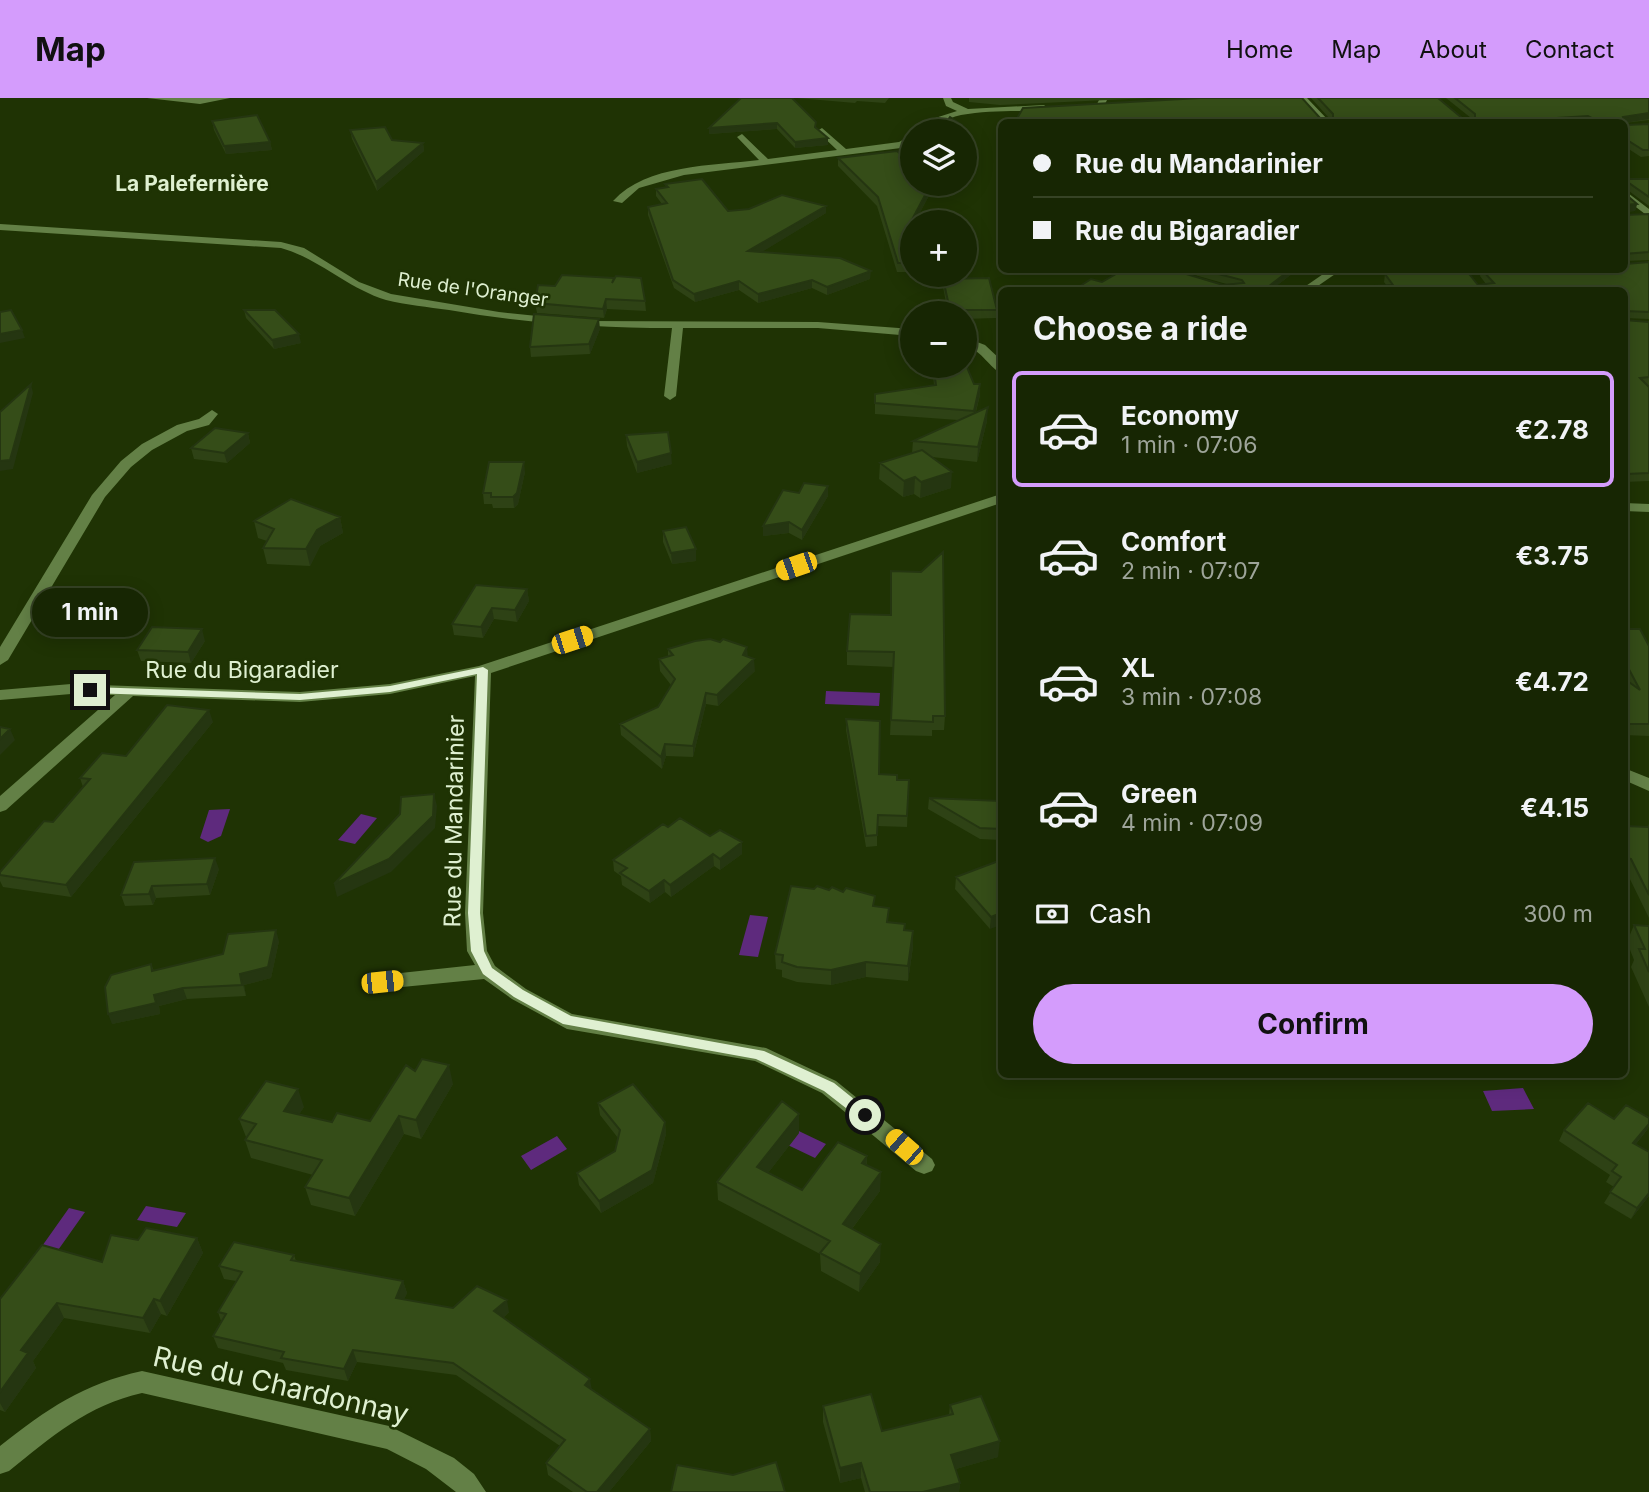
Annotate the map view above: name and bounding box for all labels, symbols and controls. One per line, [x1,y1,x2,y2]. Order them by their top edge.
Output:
text: Map [35,29,106,69]
text: Home [1226,35,1293,64]
text: Map [1331,35,1381,64]
text: About [1419,35,1487,64]
text: Contact [1525,35,1614,64]
map controls [900,119,977,378]
button: layers [900,119,977,196]
text: Rue du Mandarinier [1075,148,1323,179]
district label: La Palefernière [115,171,269,196]
button: + [900,210,977,287]
text: Rue du Bigaradier [1075,215,1299,246]
street label: Rue de l'Oranger [396,268,550,311]
button: − [900,301,977,378]
text: Choose a ride [1033,309,1248,348]
icon: car [1037,398,1100,461]
text: Economy [1121,400,1239,431]
text: €2.78 [1515,414,1589,445]
text: 1 min · 07:06 [1121,431,1257,459]
icon: car [1037,524,1100,587]
text: Comfort [1121,526,1226,557]
text: €3.75 [1515,540,1589,571]
car [773,549,820,583]
text: 2 min · 07:07 [1121,557,1260,585]
callout: 1 min [32,588,148,638]
text: 1 min [62,598,118,626]
car [549,624,596,656]
icon: car [1037,650,1100,713]
text: XL [1121,652,1155,683]
street label: Rue du Bigaradier [145,656,339,684]
text: €4.72 [1515,666,1589,697]
route end [74,674,106,706]
text: 3 min · 07:08 [1121,683,1262,711]
street label: Rue du Mandarinier [438,714,470,927]
icon: car [1037,776,1100,839]
text: Green [1121,778,1198,809]
text: €4.15 [1520,792,1589,823]
text: 4 min · 07:09 [1121,809,1263,837]
icon: cash [1033,895,1071,933]
text: Cash [1089,898,1152,929]
text: 300 m [1523,900,1593,928]
car [361,969,404,995]
button: Confirm [1033,984,1593,1064]
route start [849,1099,881,1131]
car [882,1125,927,1169]
street label: Rue du Chardonnay [150,1339,412,1431]

